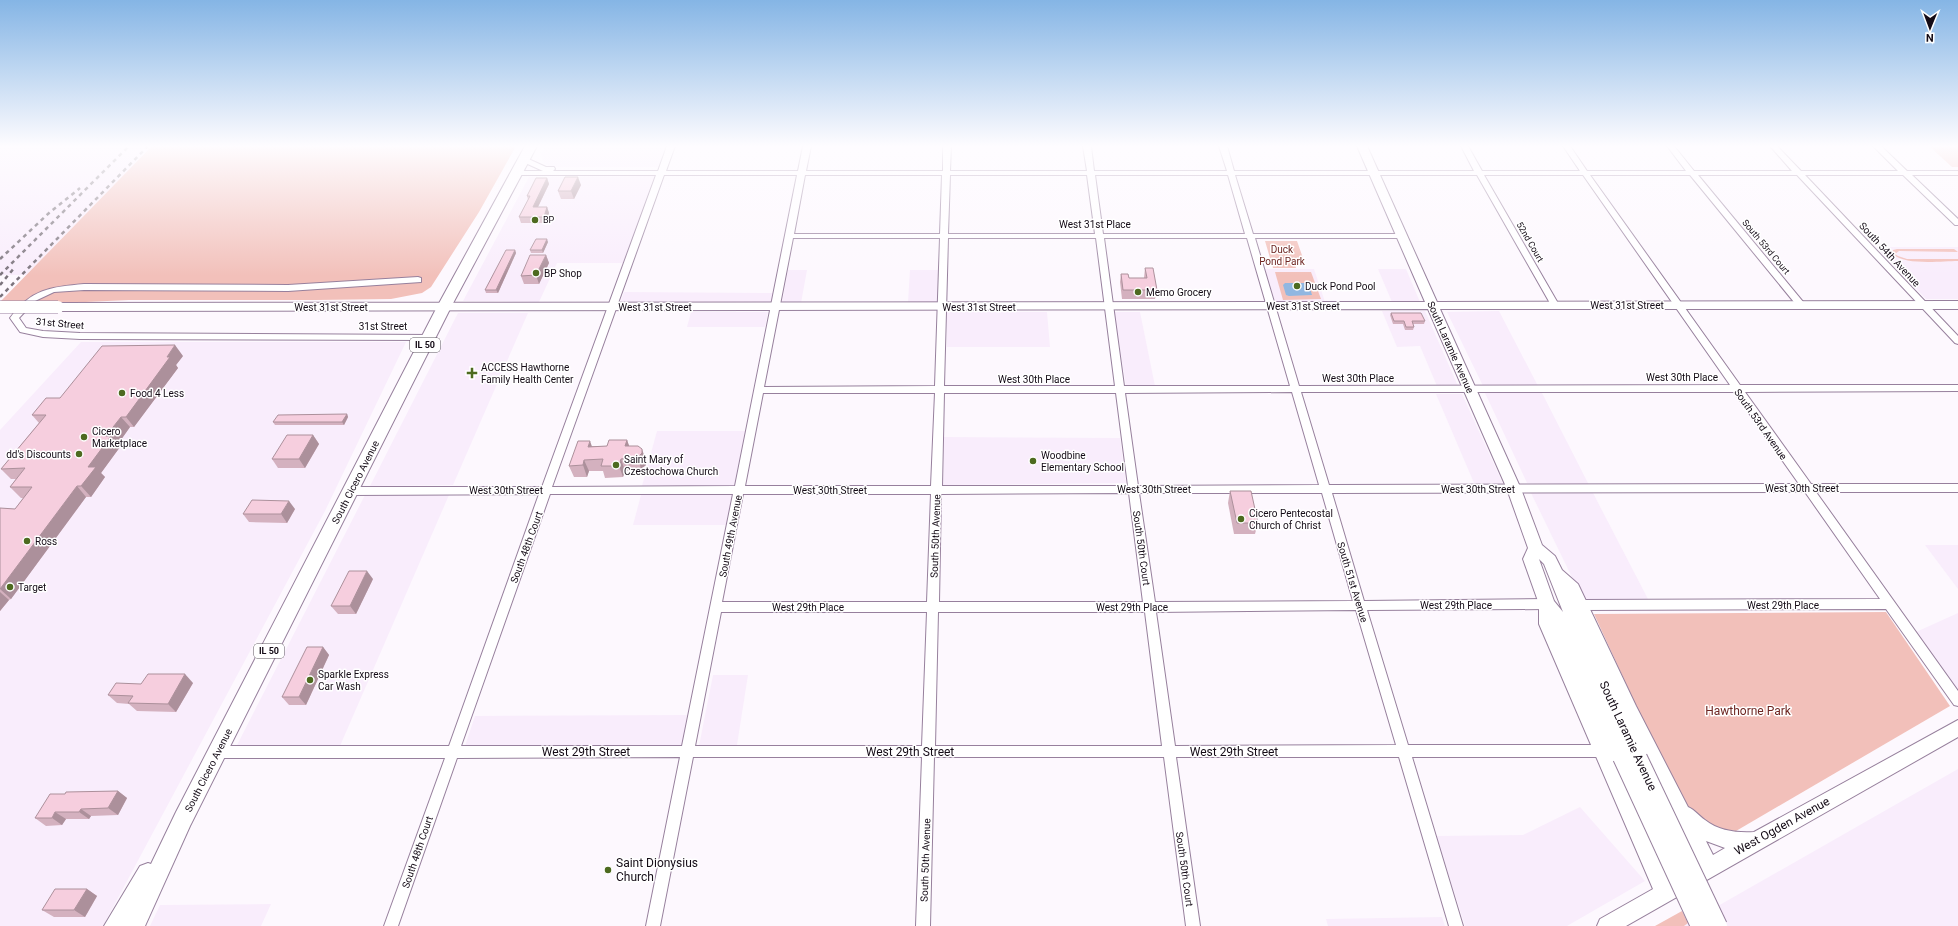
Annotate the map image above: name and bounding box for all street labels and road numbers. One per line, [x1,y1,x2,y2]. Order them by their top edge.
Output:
street label: South 53rd Court [1740,218,1792,276]
street label: West 31st Place [1059,219,1131,230]
street label: 52nd Court [1515,220,1545,264]
street label: South 54th Avenue [1857,220,1922,289]
street label: South Laramie Avenue [1425,299,1476,395]
street label: West 31st Street [1590,300,1664,311]
street label: West 31st Street [1266,301,1340,312]
street label: West 31st Street [294,302,368,313]
street label: West 31st Street [618,302,692,313]
street label: West 31st Street [942,302,1016,313]
street label: 31st Street [35,316,85,331]
street label: 31st Street [359,321,407,332]
road number: IL 50 [410,338,440,352]
street label: West 30th Place [1646,372,1718,383]
street label: West 30th Place [1322,373,1394,384]
street label: West 30th Place [998,374,1070,385]
street label: South 53rd Avenue [1732,387,1789,462]
street label: South Cicero Avenue [330,439,381,526]
street label: West 30th Street [1765,483,1839,494]
street label: West 30th Street [1117,484,1191,495]
street label: West 30th Street [1441,484,1515,495]
street label: West 30th Street [469,485,543,496]
street label: West 30th Street [793,485,867,496]
street label: South 49th Avenue [717,494,744,578]
street label: South 50th Avenue [929,494,942,578]
street label: South 48th Court [508,510,545,585]
street label: South 50th Court [1131,510,1152,586]
street label: South 51st Avenue [1335,541,1370,624]
street label: West 29th Place [1420,600,1492,611]
street label: West 29th Place [1747,600,1819,611]
street label: West 29th Place [772,602,844,613]
street label: West 29th Place [1096,602,1168,613]
road number: IL 50 [254,644,284,658]
street label: South Laramie Avenue [1596,679,1660,793]
street label: South Cicero Avenue [183,727,234,814]
street label: West 29th Street [542,745,630,759]
street label: West 29th Street [866,745,954,759]
street label: West 29th Street [1190,745,1278,759]
street label: West Ogden Avenue [1732,794,1832,858]
street label: South 48th Court [400,815,435,890]
street label: South 50th Avenue [919,818,932,902]
street label: South 50th Court [1174,831,1195,907]

